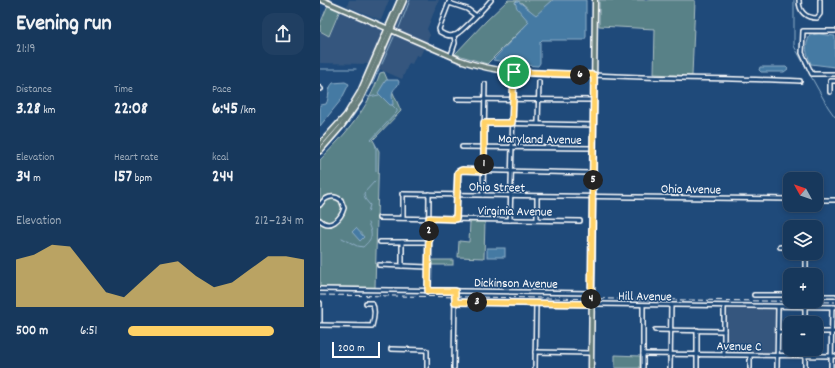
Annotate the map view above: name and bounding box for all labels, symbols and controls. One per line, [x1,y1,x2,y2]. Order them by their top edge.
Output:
text: Evening run [16,9,112,40]
button: share [262,13,304,55]
text: 21:19 [16,40,36,59]
pin [497,55,531,89]
icon: arrive [503,61,525,83]
pin: 6 [570,65,590,85]
text: 6 [577,67,583,83]
text: Distance [16,82,52,98]
text: Time [114,82,133,98]
text: Pace [212,82,231,98]
text: 3.28 [16,98,41,122]
text: 22:08 [114,98,148,122]
text: 6:45 [212,98,238,122]
text: km [41,103,55,119]
text: /km [238,103,256,119]
street label: Maryland Avenue [498,130,582,151]
text: Elevation [16,150,54,166]
text: Heart rate [114,150,158,166]
text: kcal [212,150,229,166]
pin: 1 [474,154,494,174]
text: 1 [483,156,485,172]
text: 34 [16,166,31,190]
text: 157 [114,166,132,190]
text: 244 [212,166,234,190]
pin: 5 [583,170,603,190]
text: m [31,171,41,187]
text: bpm [132,171,152,187]
text: 5 [590,172,596,188]
north arrow [783,172,823,212]
map controls [783,172,823,356]
street label: Ohio Street [469,179,525,198]
street label: Ohio Avenue [661,180,721,201]
street label: Virginia Avenue [478,202,553,223]
text: Elevation [16,212,61,231]
text: 212–234 m [255,212,304,231]
button: layers [783,220,823,260]
pin: 2 [419,221,439,241]
text: 2 [427,223,431,239]
button: + [783,268,823,308]
street label: Dickinson Avenue [474,274,558,295]
street label: Hill Avenue [618,288,672,307]
pin: 4 [581,289,601,309]
text: 4 [589,291,593,307]
pin: 3 [467,292,487,312]
text: 3 [475,294,479,310]
button: − [783,316,823,356]
text: 500 m [16,322,48,341]
text: 6:51 [80,322,97,341]
street label: Avenue C [716,338,762,357]
scale bar [332,340,380,359]
text: 200 m [338,341,365,357]

